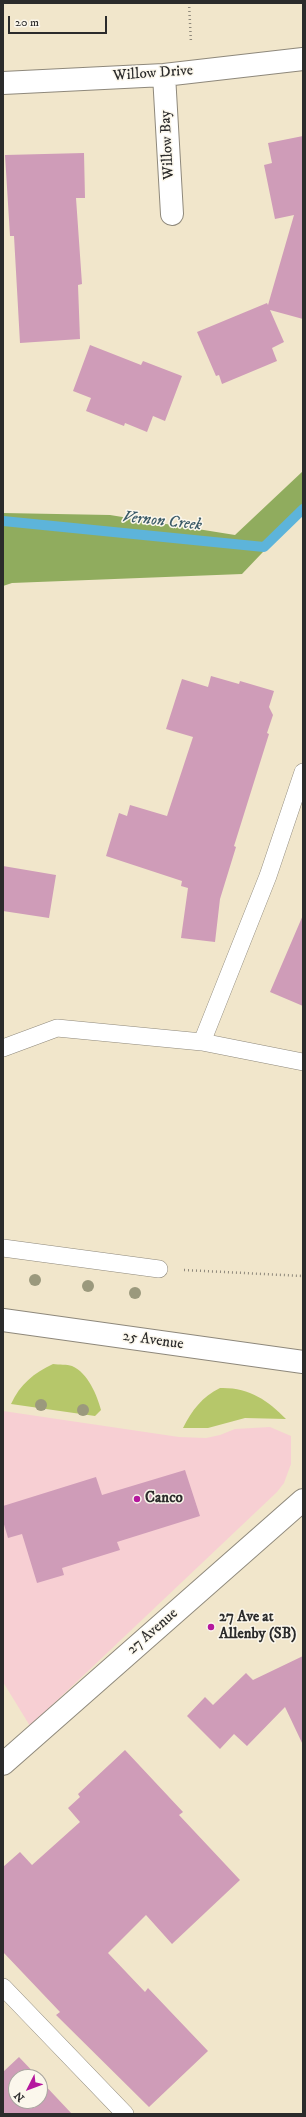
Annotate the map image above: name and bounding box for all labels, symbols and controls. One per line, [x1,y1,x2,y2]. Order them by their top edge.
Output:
scale bar [10,8,109,34]
text: 20 m [15,15,39,30]
street label: Willow Drive [112,62,194,86]
street label: Willow Bay [157,110,179,180]
water label: Vernon Creek [121,508,203,536]
street label: 25 Avenue [121,1328,185,1354]
place label: Canco [145,1490,183,1508]
marker: Canco [132,1494,142,1504]
street label: 27 Avenue [124,1605,182,1659]
place label: 27 Ave at Allenby (SB) [219,1609,296,1644]
marker: 27 Ave at Allenby (SB) [206,1622,216,1632]
north arrow [8,2069,48,2109]
text: N [12,2088,28,2104]

